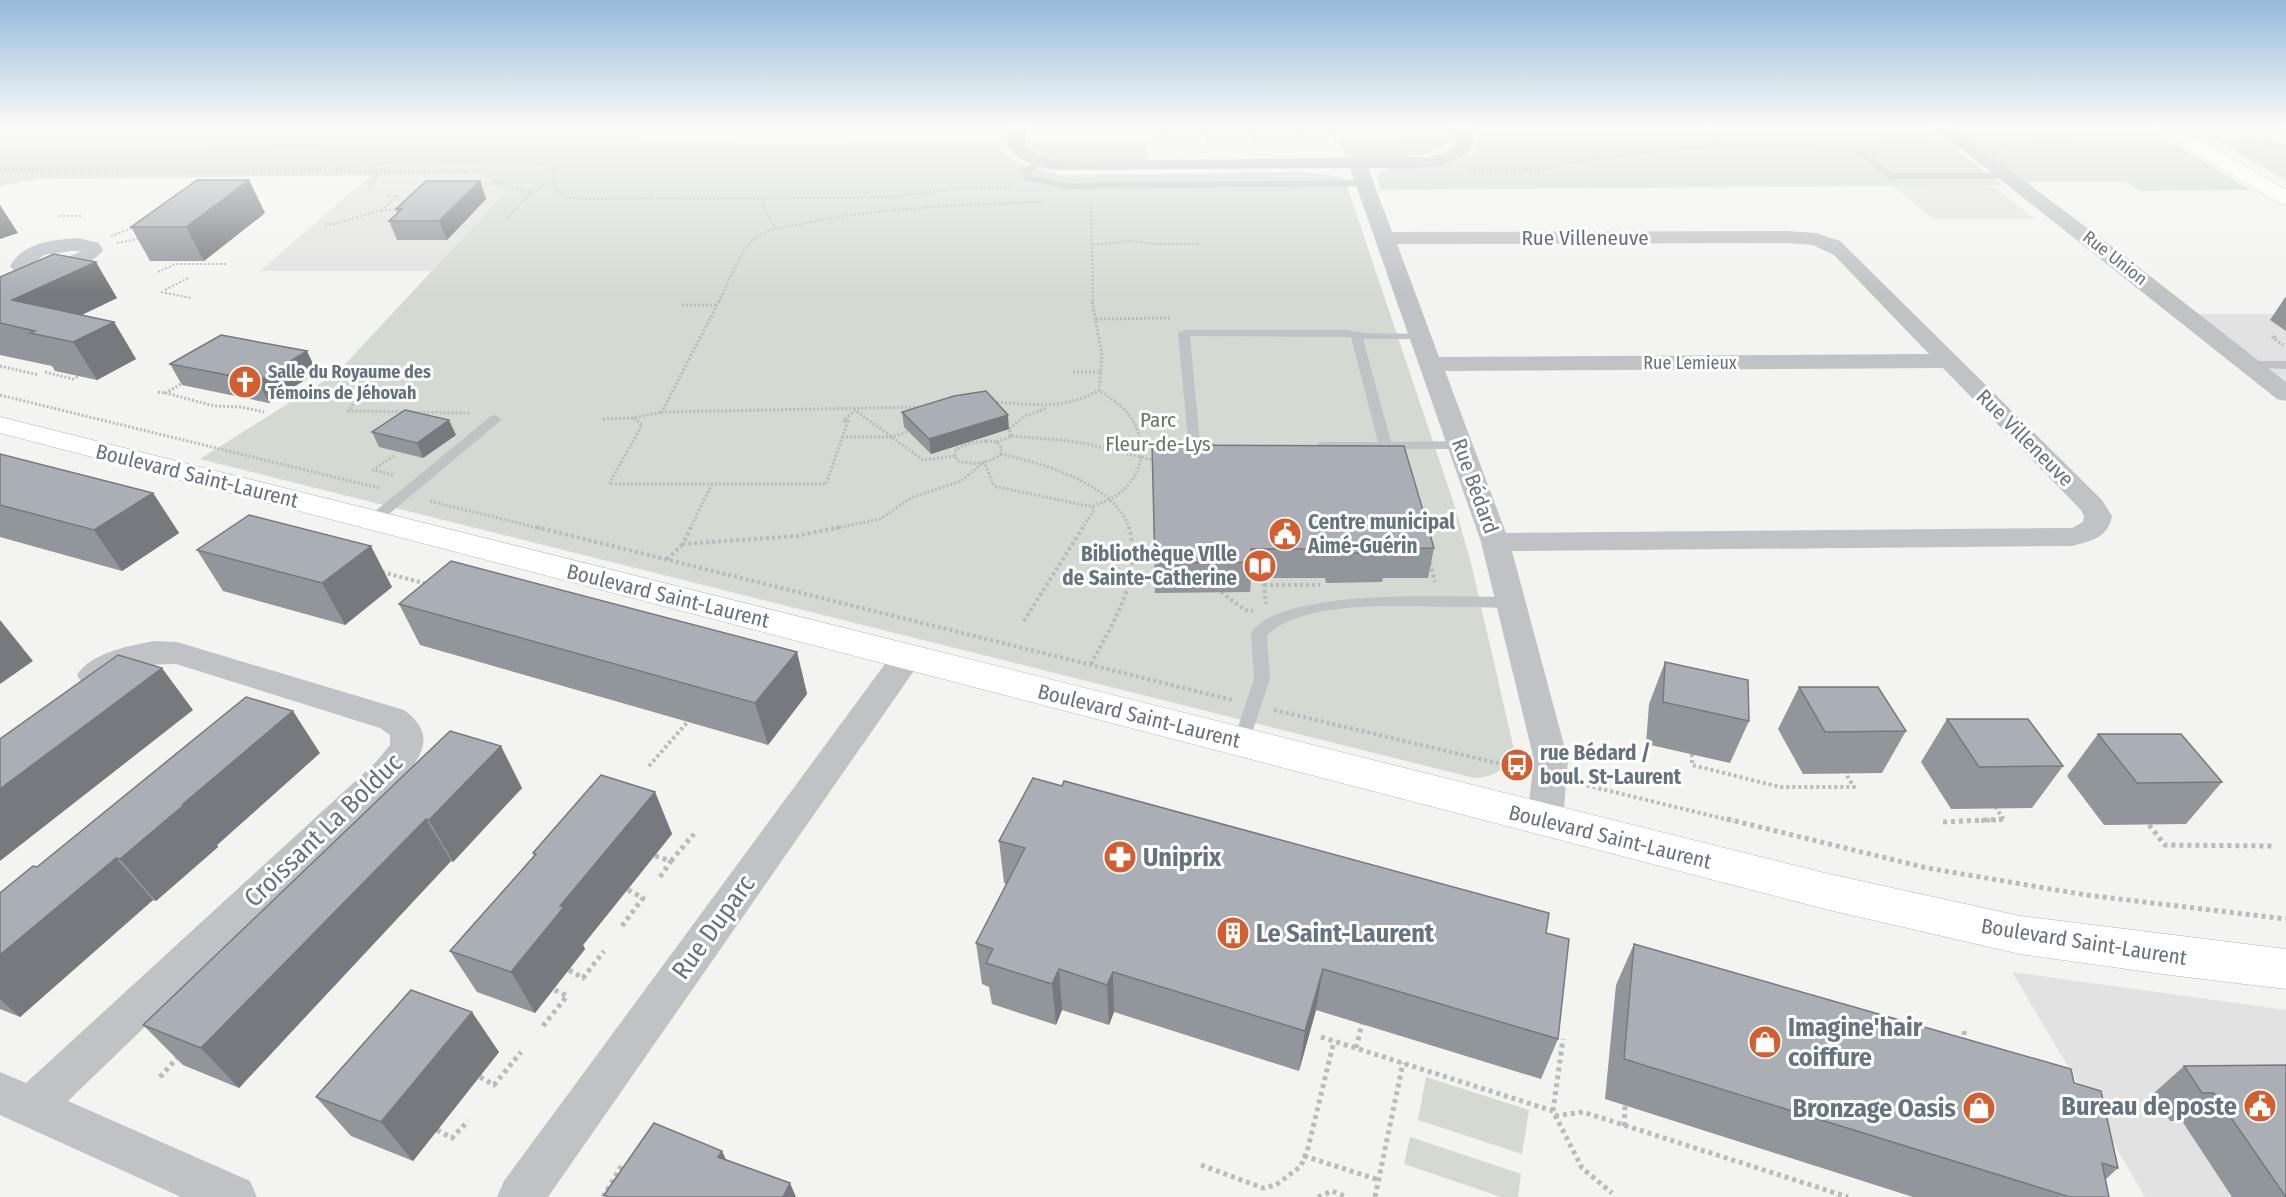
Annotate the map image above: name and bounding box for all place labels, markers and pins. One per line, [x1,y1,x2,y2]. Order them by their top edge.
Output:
place label: Salle du Royaume des Témoins de Jéhovah [268,361,431,404]
church icon: Salle du Royaume des Témoins de Jéhovah [227,364,263,400]
place label: Centre municipal Aimé-Guérin [1307,509,1455,559]
public building icon: Centre municipal Aimé-Guérin [1267,516,1303,552]
place label: Bibliothèque VIlle de Sainte-Catherine [1062,541,1237,591]
library icon: Bibliothèque VIlle de Sainte-Catherine [1242,548,1278,584]
place label: rue Bédard / boul. St-Laurent [1540,740,1682,790]
bus stop icon: rue Bédard / boul. St-Laurent [1499,747,1535,783]
pharmacy icon: Uniprix [1102,839,1138,875]
place label: Uniprix [1143,842,1222,873]
building icon: Le Saint-Laurent [1215,915,1251,951]
place label: Le Saint-Laurent [1256,918,1435,949]
place label: Imagine'hair coiffure [1788,1012,1923,1073]
shop icon: Imagine'hair coiffure [1747,1024,1783,1060]
public building icon: Bureau de poste [2242,1088,2278,1124]
shop icon: Bronzage Oasis [1961,1090,1997,1126]
place label: Bureau de poste [2061,1091,2237,1122]
place label: Bronzage Oasis [1793,1093,1956,1124]

